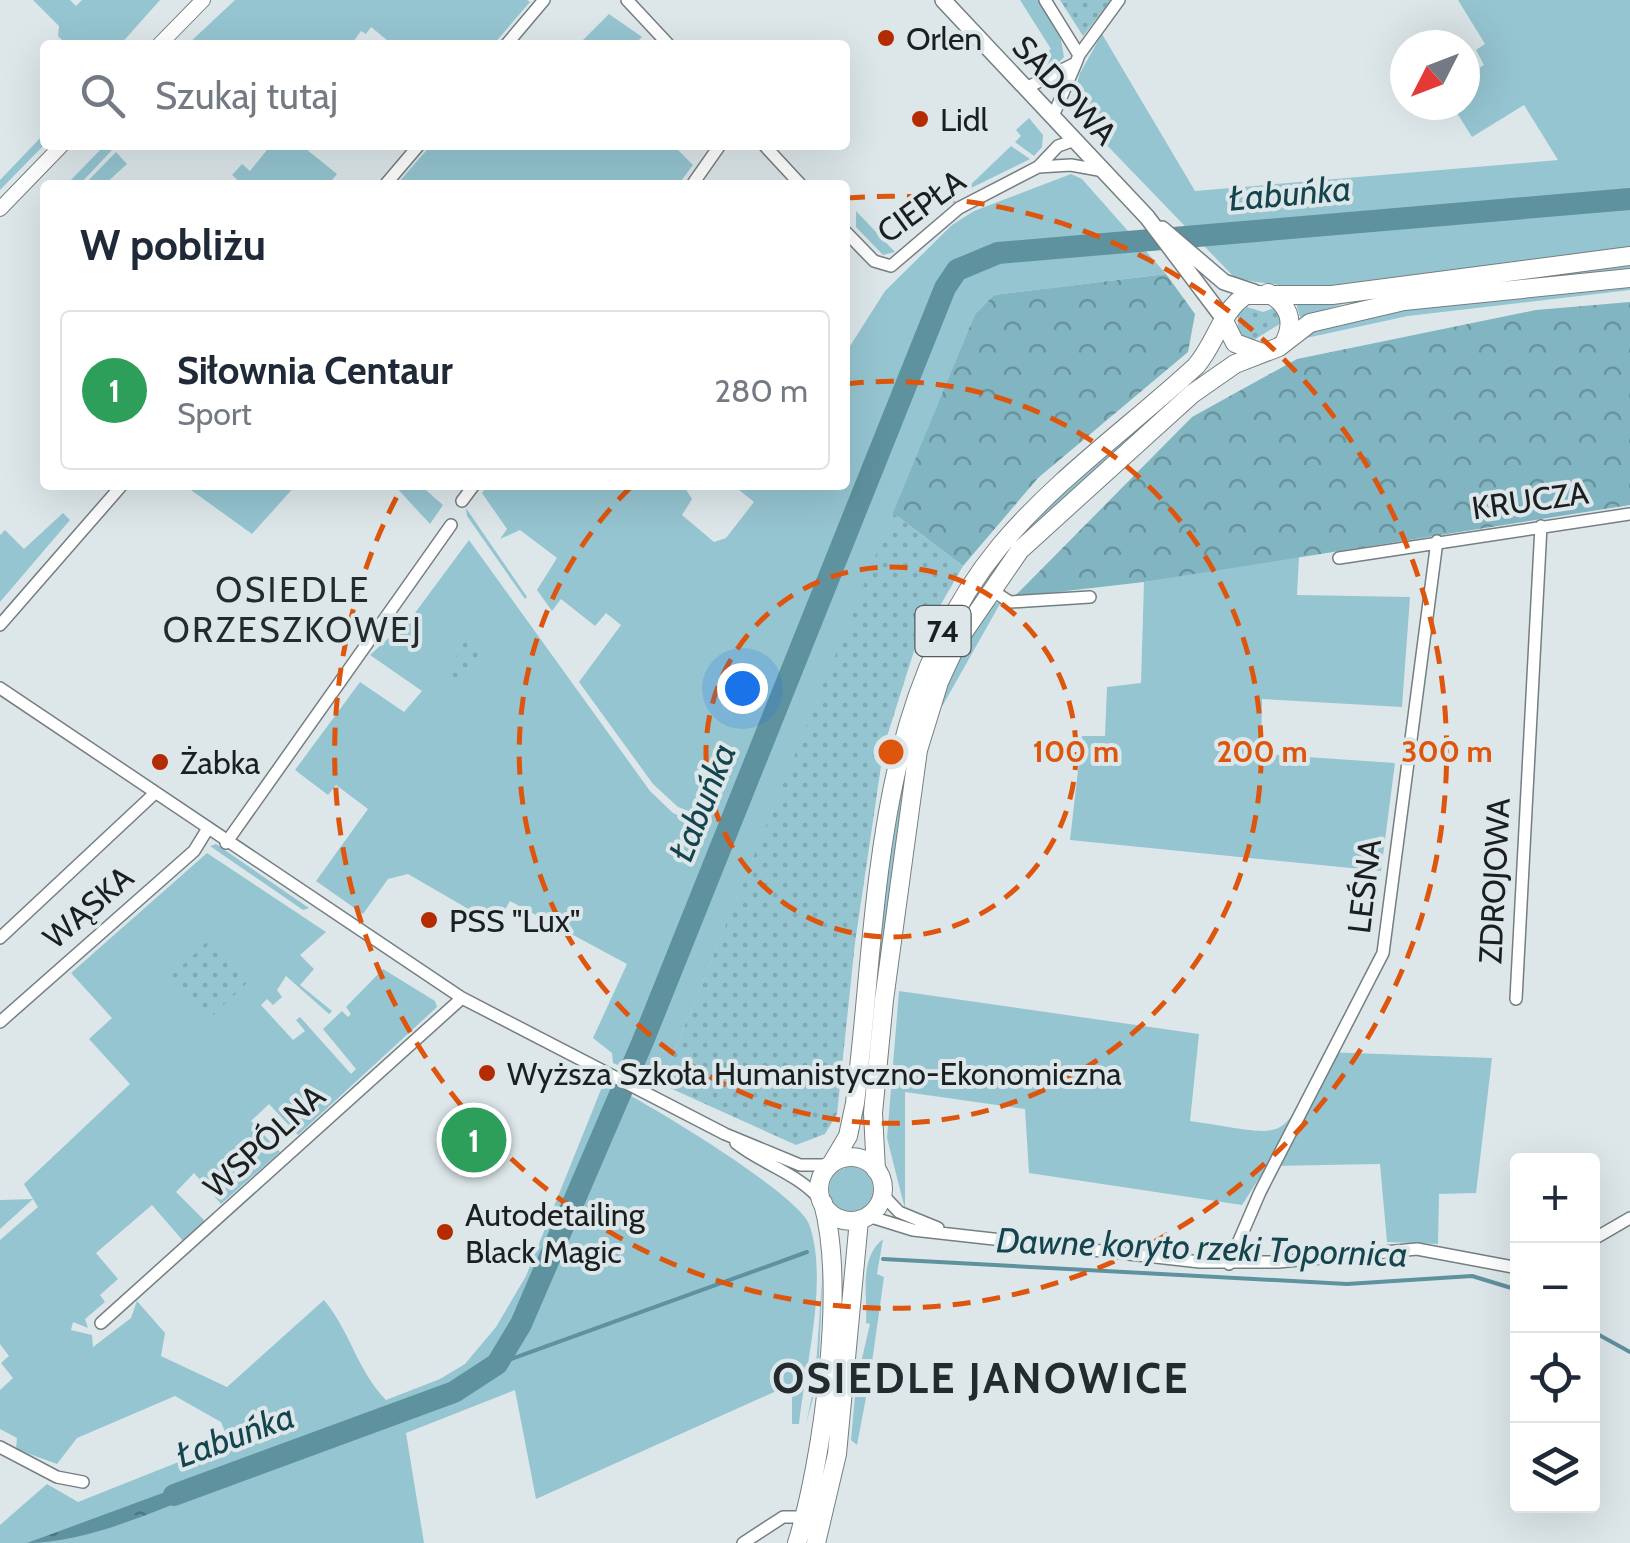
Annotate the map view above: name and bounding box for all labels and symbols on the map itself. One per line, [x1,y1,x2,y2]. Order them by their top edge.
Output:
place label: Orlen [906,19,982,58]
marker: Orlen [875,27,897,49]
street label: SADOWA [1005,27,1125,153]
north arrow [1390,30,1480,120]
place label: Lidl [940,100,989,139]
marker: Lidl [909,108,931,130]
street label: CIEPŁA [869,161,973,251]
water label: Łabuńka [1227,166,1353,220]
street label: KRUCZA [1469,472,1591,527]
district label: OSIEDLE ORZESZKOWEJ [163,568,423,651]
road number: 74 [916,606,970,656]
your location [717,663,768,714]
text: 100 m [1033,733,1119,770]
text: 200 m [1216,733,1308,770]
text: 300 m [1401,733,1493,770]
centre of rings [873,734,909,770]
water label: Łabuńka [659,737,745,867]
place label: Żabka [180,743,261,782]
marker: Żabka [149,751,171,773]
street label: ZDROJOWA [1470,797,1518,965]
street label: LEŚNA [1339,836,1389,935]
street label: WĄSKA [35,857,141,957]
place label: PSS "Lux" [449,901,580,940]
marker: PSS "Lux" [418,909,440,931]
place label: Wyższa Szkoła Humanistyczno-Ekonomiczna [507,1054,1122,1093]
marker: Wyższa Szkoła Humanistyczno-Ekonomiczna [476,1062,498,1084]
street label: WSPÓLNA [195,1076,333,1206]
pin: 1 [442,1102,506,1178]
place label: Autodetailing Black Magic [465,1195,646,1271]
water label: Dawne koryto rzeki Topornica [995,1218,1409,1276]
marker: Autodetailing Black Magic [434,1221,456,1243]
district label: OSIEDLE JANOWICE [772,1352,1190,1404]
water label: Łabuńka [170,1394,300,1476]

